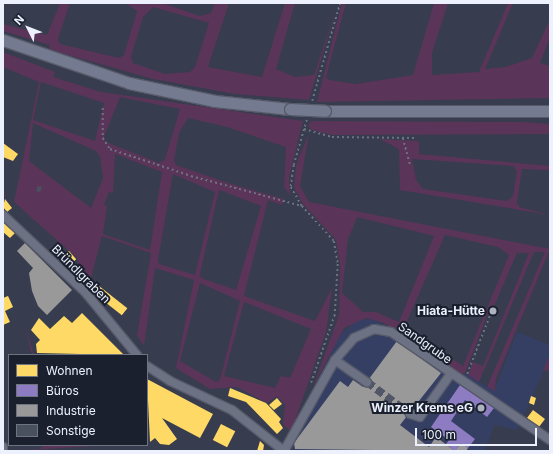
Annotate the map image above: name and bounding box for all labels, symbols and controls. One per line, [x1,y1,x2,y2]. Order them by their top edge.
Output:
north arrow [8,8,48,48]
text: N [11,12,27,28]
street label: Bründlgraben [49,242,113,306]
place label: Hiata-Hütte [417,304,485,318]
marker: Hiata-Hütte [488,306,498,316]
street label: Sandgrube [395,319,455,367]
legend [8,354,148,446]
text: Wohnen [46,363,93,378]
text: Büros [46,383,79,398]
place label: Winzer Krems eG [371,401,473,415]
text: Industrie [46,403,96,418]
marker: Winzer Krems eG [476,403,486,413]
scale bar [417,420,539,446]
text: Sonstige [46,423,96,438]
text: 100 m [422,427,456,442]

